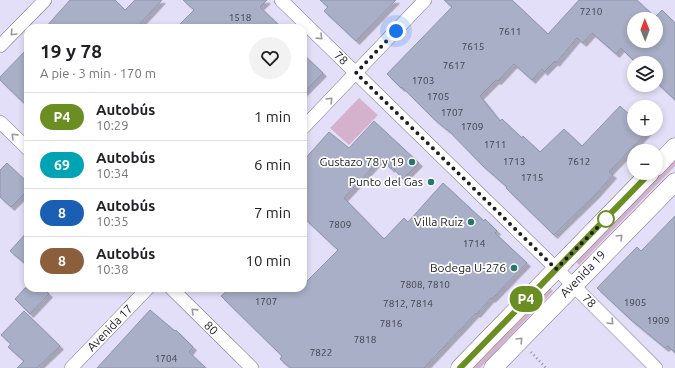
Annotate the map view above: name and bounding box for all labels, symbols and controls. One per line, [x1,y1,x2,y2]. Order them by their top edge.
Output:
house number: 7210 [580,6,603,17]
house number: 1518 [229,12,252,23]
north arrow [627,12,663,48]
map controls [627,12,663,180]
your location [386,21,406,41]
house number: 7611 [499,26,521,37]
one-way arrow [10,28,18,36]
one-way arrow [315,32,322,39]
button: heart [249,37,291,79]
text: 19 y 78 [40,40,102,62]
house number: 7615 [462,41,484,52]
street label: 78 [332,48,351,67]
button: layers [627,56,663,92]
house number: 7617 [443,60,465,71]
text: A pie · 3 min · 170 m [40,66,156,80]
house number: 1703 [412,75,434,86]
house number: 1705 [427,91,449,102]
one-way arrow [325,97,333,105]
button: + [627,100,663,136]
text: Autobús [96,101,155,118]
house number: 1707 [441,107,463,118]
text: 1 min [254,108,291,125]
text: P4 [54,109,70,125]
text: 10:29 [96,118,129,132]
house number: 1709 [461,121,483,132]
one-way arrow [11,133,19,141]
house number: 1711 [484,139,506,150]
button: − [627,144,663,180]
text: Autobús [96,149,155,166]
place label: Gustazo 78 y 19 [320,155,404,168]
text: 6 min [254,156,291,173]
house number: 1713 [503,156,525,167]
house number: 7612 [568,156,590,167]
text: 69 [54,157,70,173]
marker: Gustazo 78 y 19 [407,157,417,167]
text: 10:34 [96,166,129,180]
house number: 1715 [521,172,543,183]
place label: Punto del Gas [349,175,423,188]
marker: Punto del Gas [426,177,436,187]
text: Autobús [96,197,155,214]
text: 7 min [254,204,291,221]
text: 8 [58,205,66,221]
unlabelled marker [597,210,615,228]
text: 10:35 [96,214,129,228]
place label: Villa Ruiz [414,215,463,228]
marker: Villa Ruiz [466,217,476,227]
house number: 7809 [329,219,351,230]
one-way arrow [615,234,623,242]
house number: 1714 [463,238,486,249]
text: Autobús [96,245,155,262]
street label: Avenida 19 [557,248,608,300]
text: 10 min [245,252,291,269]
text: 8 [58,253,66,269]
place label: Bodega U-276 [430,261,506,274]
text: 10:38 [96,262,129,276]
marker: Bodega U-276 [509,263,519,273]
house number: 7808, 7810 [400,279,450,290]
line badge: P4 [508,286,544,312]
text: P4 [518,291,534,307]
street label: 78 [580,291,599,310]
house number: 1707 [255,296,277,307]
house number: 1905 [624,297,646,308]
house number: 7812, 7814 [383,298,433,309]
street label: Avenida 17 [84,302,135,354]
one-way arrow [191,308,199,316]
house number: 1909 [647,315,669,326]
one-way arrow [606,317,614,325]
street label: 80 [202,318,221,337]
house number: 7816 [380,318,403,329]
house number: 7818 [354,334,377,345]
one-way arrow [515,337,522,345]
house number: 7822 [310,347,332,358]
house number: 1704 [155,353,178,364]

